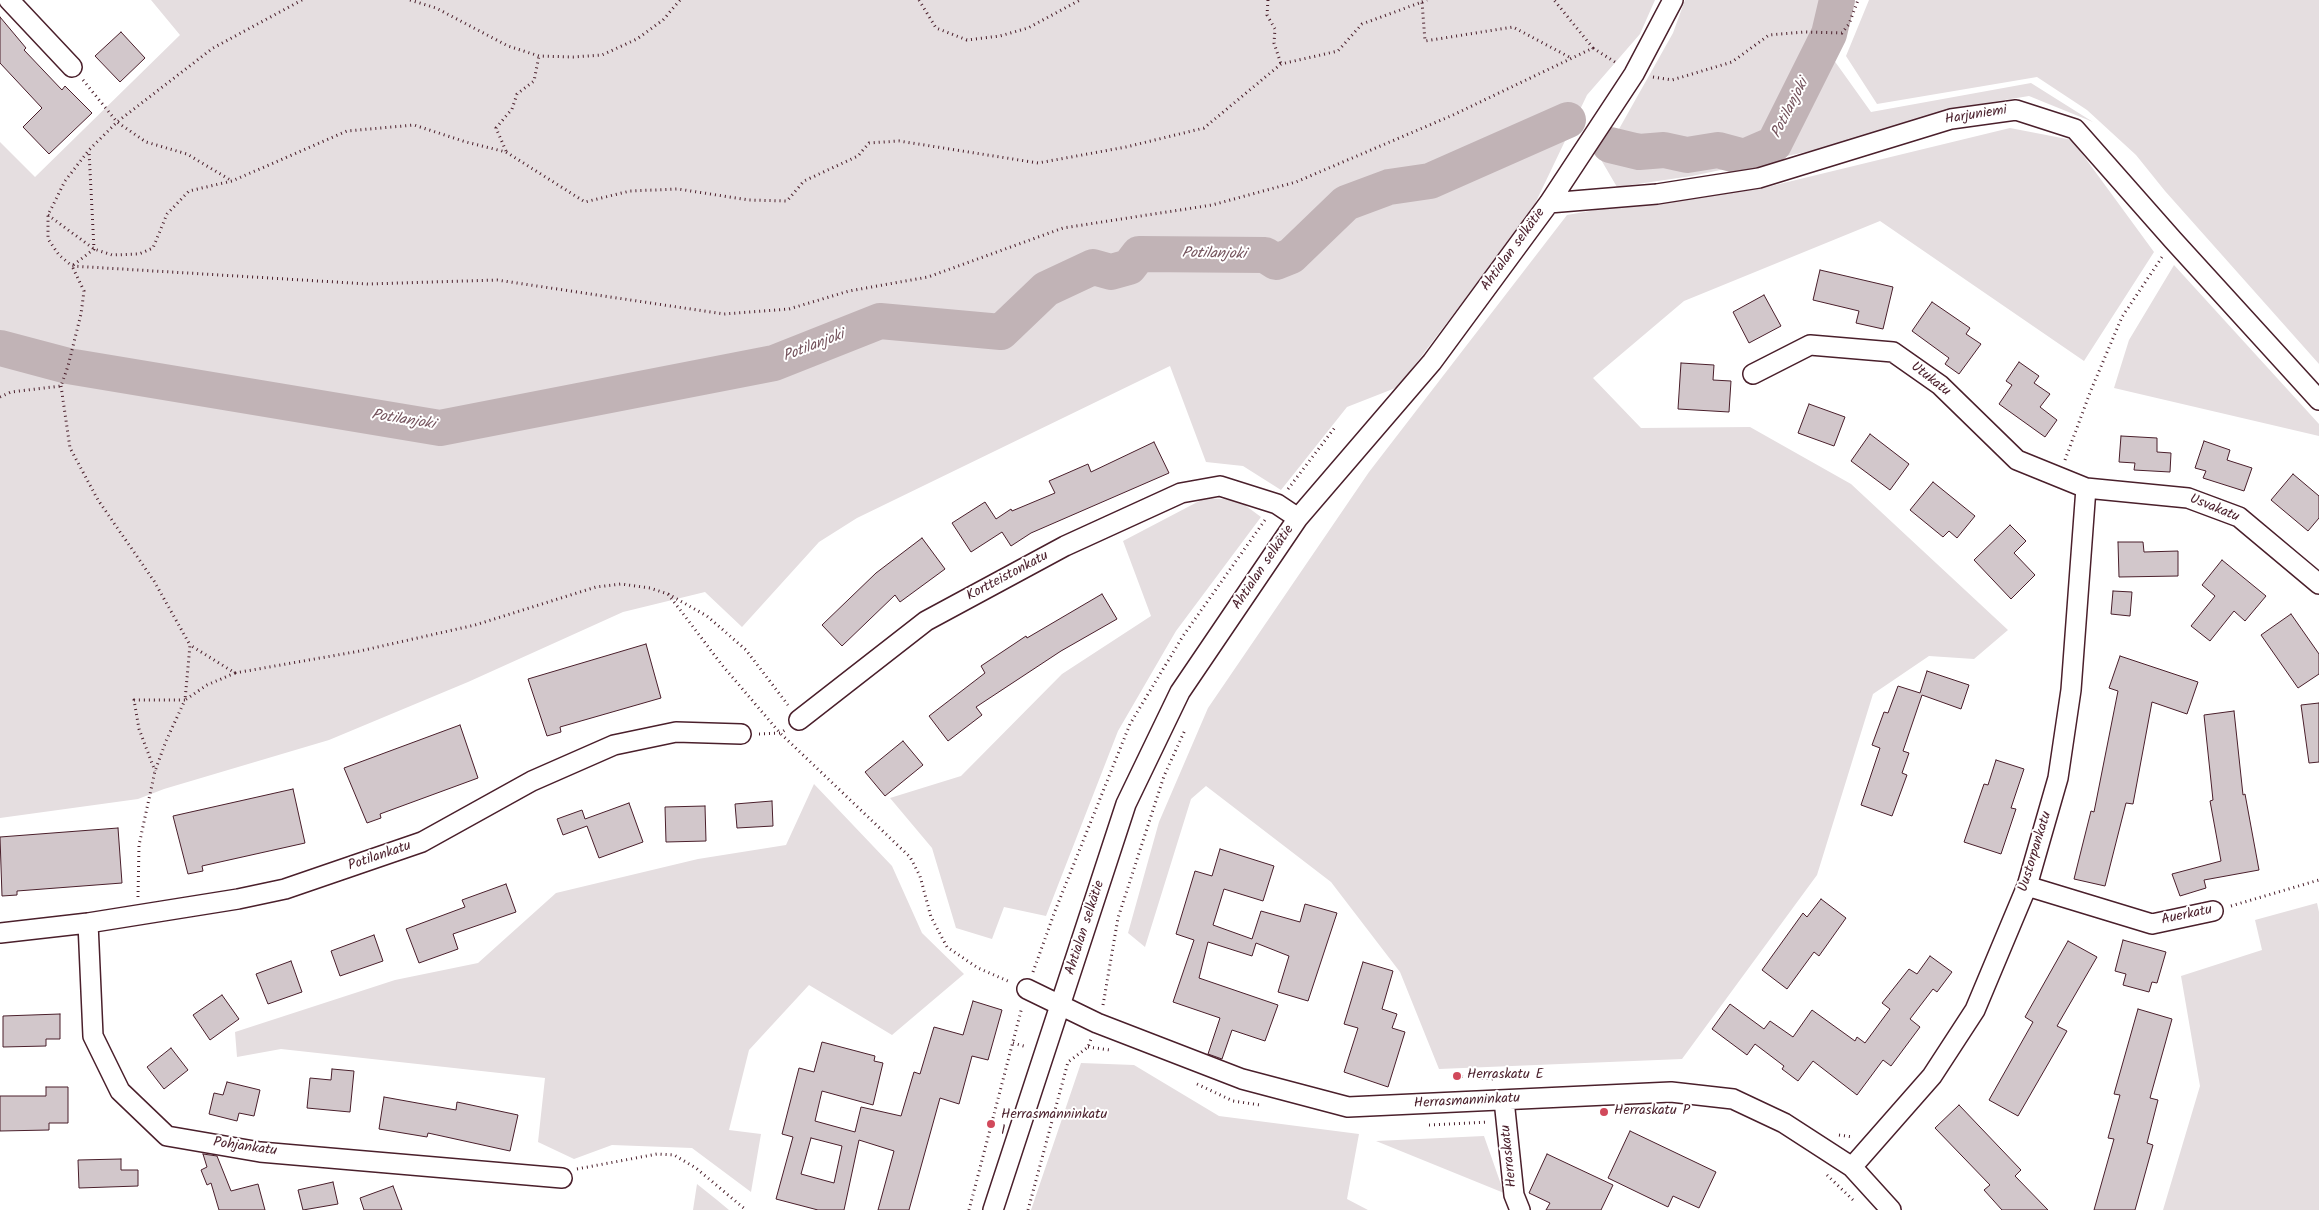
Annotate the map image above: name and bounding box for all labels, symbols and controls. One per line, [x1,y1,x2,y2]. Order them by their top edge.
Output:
water label: Potilanjoki [1768,76,1814,142]
street label: Harjuniemi [1944,103,2008,129]
street label: Ahtialan selkätie [1478,205,1550,295]
water label: Potilanjoki [1182,245,1246,265]
water label: Potilanjoki [781,327,847,367]
street label: Utukatu [1907,359,1953,401]
water label: Potilanjoki [370,407,436,435]
street label: Usvakatu [2187,491,2241,527]
street label: Ahtialan selkätie [1230,523,1298,613]
street label: Kortteistonkatu [964,548,1052,606]
street label: Uustorpankatu [2016,810,2056,894]
street label: Potilankatu [346,838,414,876]
street label: Ahtialan selkätie [1063,879,1109,977]
street label: Auerkatu [2160,902,2214,930]
place label: Herraskatu E [1467,1068,1544,1084]
marker: Herraskatu E [1451,1070,1463,1082]
street label: Herrasmanninkatu [1414,1091,1520,1113]
place label: Herraskatu P [1614,1104,1690,1120]
marker: Herraskatu P [1598,1106,1610,1118]
place label: Herrasmanninkatu I [1001,1108,1107,1140]
marker: Herrasmanninkatu I [985,1118,997,1130]
street label: Herraskatu [1498,1124,1522,1188]
street label: Pohjankatu [212,1135,278,1161]

